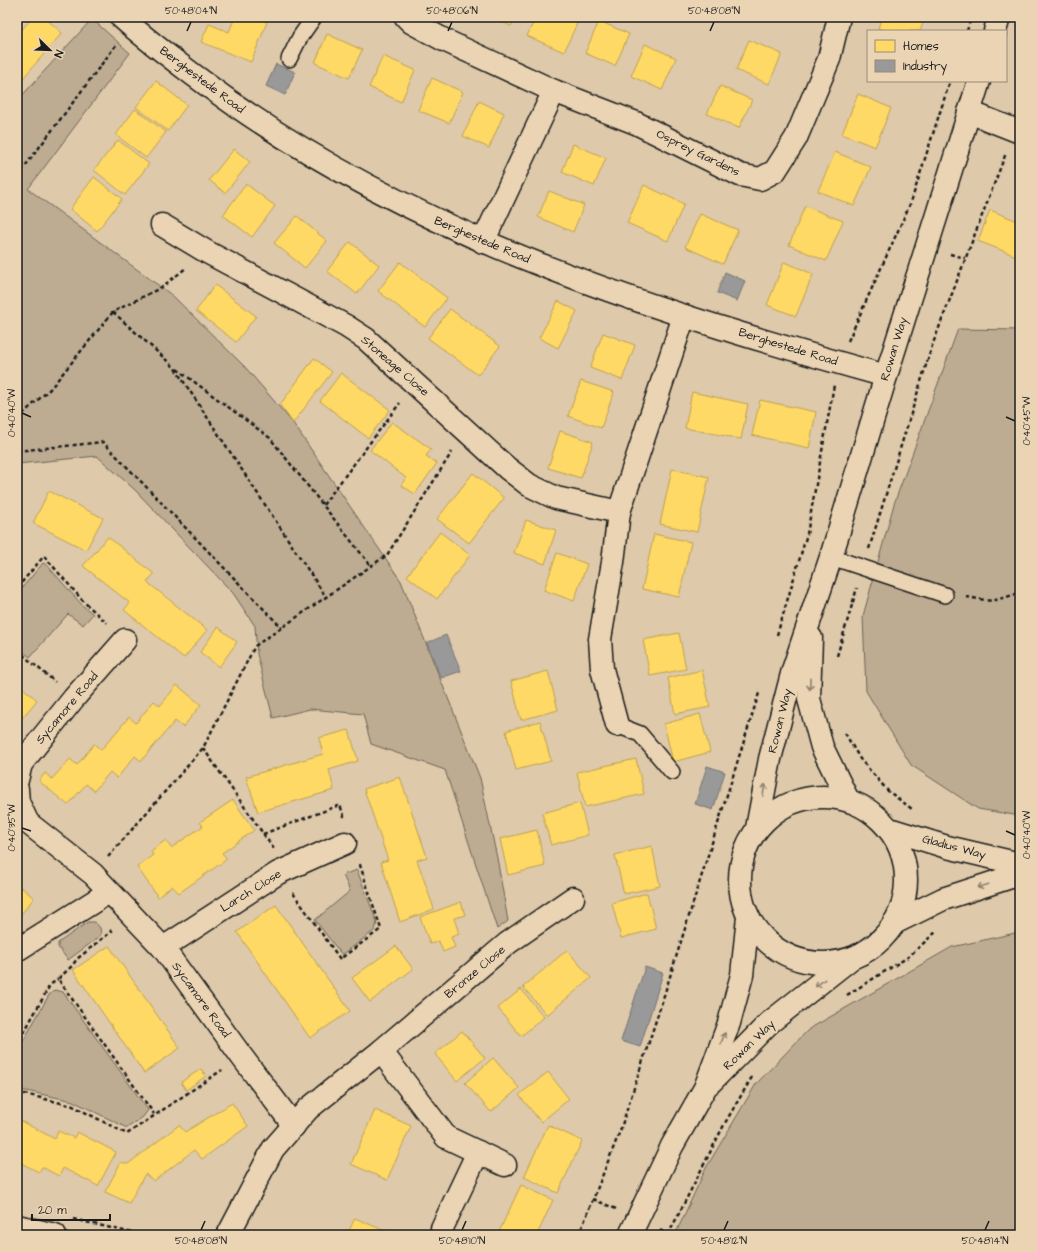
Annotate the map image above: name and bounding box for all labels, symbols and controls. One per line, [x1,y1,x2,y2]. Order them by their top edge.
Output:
text: 50°48'04"N [165,4,217,18]
text: 50°48'06"N [426,4,478,18]
text: 50°48'08"N [688,4,740,18]
north arrow [30,30,70,70]
legend [867,30,1007,82]
text: Homes [903,38,939,55]
street label: Berghestede Road [155,42,248,118]
text: N [50,48,67,60]
text: Industry [903,58,948,76]
street label: Osprey Gardens [653,125,743,181]
street label: Berghestede Road [431,212,533,269]
street label: Rowan Way [876,315,913,383]
street label: Berghestede Road [736,324,840,371]
street label: Stoneage Close [357,332,433,401]
text: 0°40'40"W [5,388,19,437]
text: 0°40'45"W [1020,396,1034,445]
street label: Sycamore Road [32,668,103,748]
one-way arrow [806,677,813,690]
street label: Rowan Way [764,687,797,755]
one-way arrow [760,784,768,797]
text: 0°40'35"W [5,804,19,852]
text: 0°40'40"W [1020,810,1034,859]
street label: Gladius Way [920,830,988,865]
street label: Larch Close [217,865,285,916]
one-way arrow [977,883,990,890]
street label: Bronze Close [441,941,509,1003]
street label: Sycamore Road [167,959,234,1042]
one-way arrow [815,979,825,988]
street label: Rowan Way [719,1016,780,1075]
one-way arrow [720,1033,728,1045]
scale bar [32,1196,110,1222]
text: 20 m [38,1202,67,1219]
text: 50°48'08"N [175,1234,227,1248]
text: 50°48'10"N [439,1234,485,1248]
text: 50°48'12"N [701,1234,747,1248]
text: 50°48'14"N [961,1234,1009,1248]

